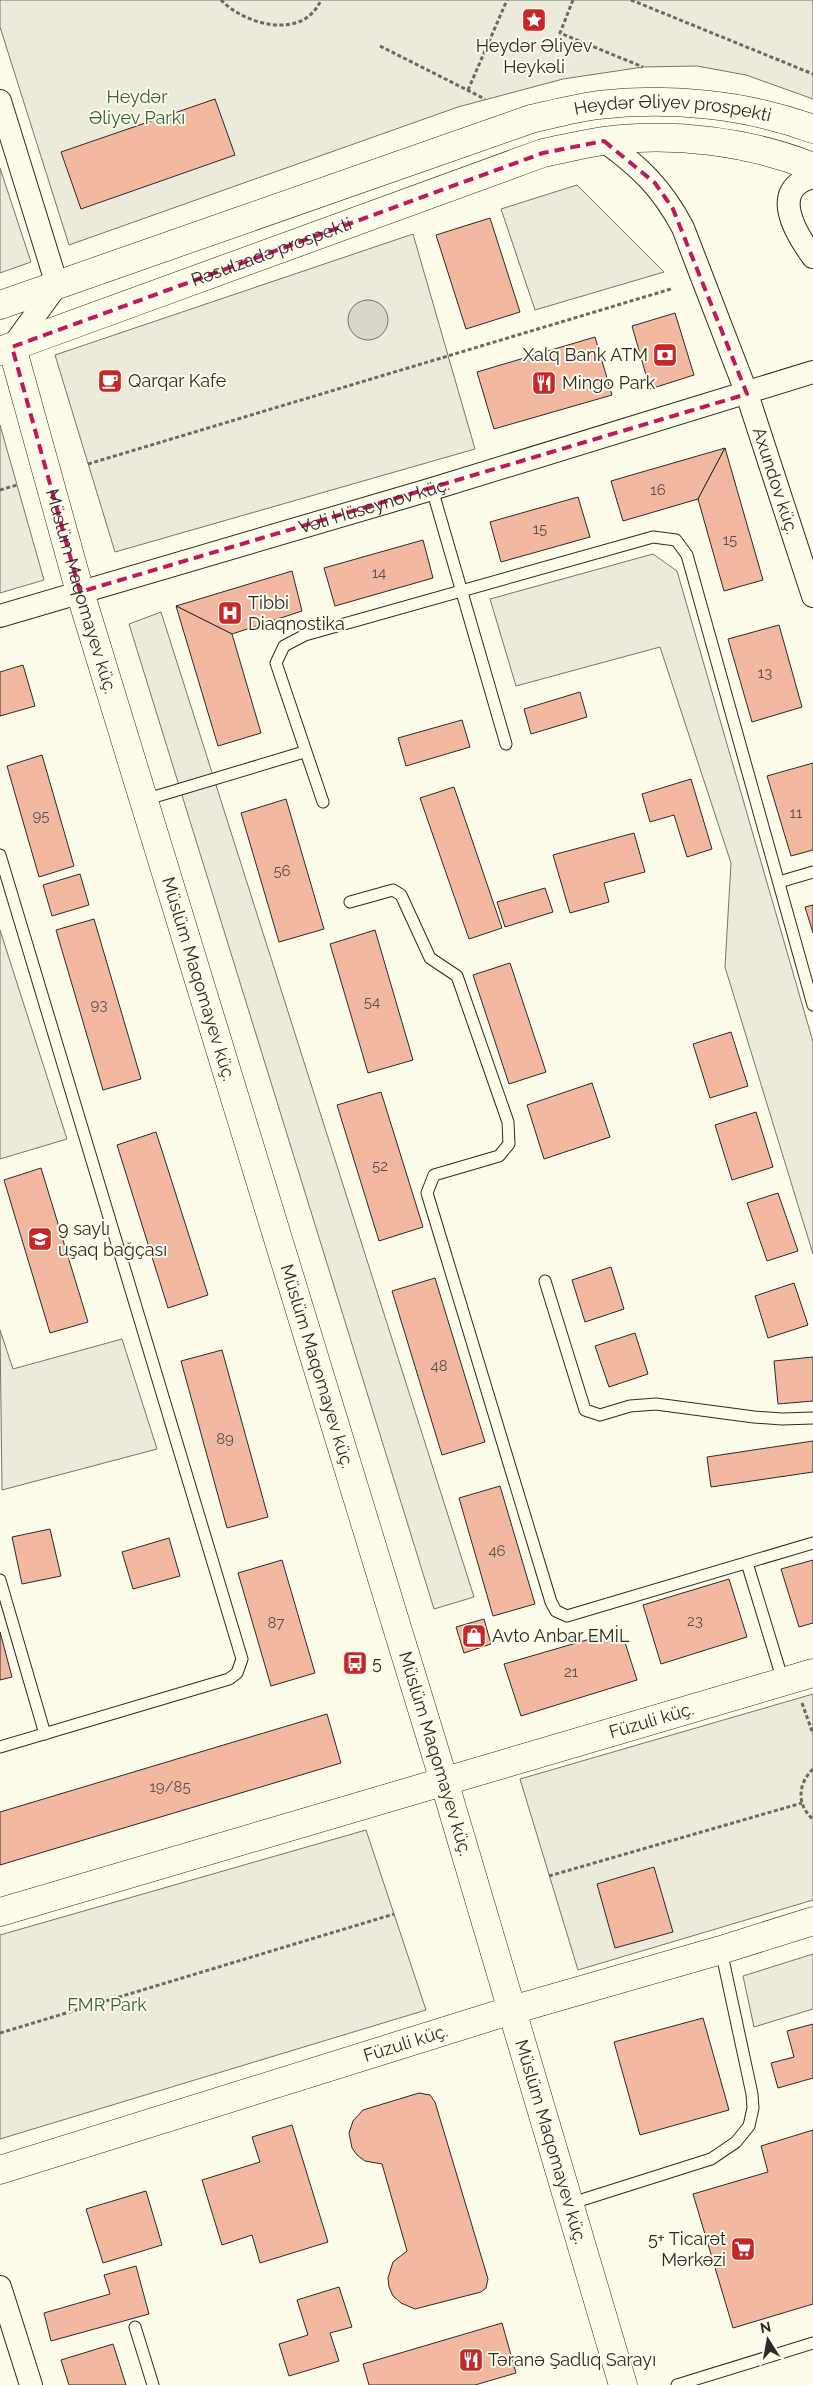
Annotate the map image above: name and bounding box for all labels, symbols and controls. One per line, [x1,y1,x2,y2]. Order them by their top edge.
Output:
place icon: Heydər Əliyev Heykəli [521,7,547,33]
place label: Heydər Əliyev Heykəli [476,35,593,77]
park label: Heydər Əliyev Parkı [89,86,185,128]
street label: Heydər Əliyev prospekti [572,91,774,126]
street label: Rəsulzadə prospekti [188,213,354,290]
bank icon: Xalq Bank ATM [652,342,678,368]
place label: Xalq Bank ATM [523,344,648,365]
cafe icon: Qarqar Kafe [97,368,123,394]
place label: Qarqar Kafe [128,370,227,391]
restaurant icon: Mingo Park [531,370,557,396]
place label: Mingo Park [562,372,656,393]
street label: Axundov küç. [749,424,803,537]
street label: Vəli Hüseynov küç. [296,473,452,538]
house number: 16 [650,481,666,499]
street label: Müslüm Maqomayev küç. [42,486,122,696]
house number: 15 [533,520,547,538]
house number: 15 [723,531,737,549]
house number: 14 [372,564,386,582]
place label: Tibbi Diaqnostika [248,592,345,634]
hospital icon: Tibbi Diaqnostika [217,600,243,626]
house number: 13 [758,664,772,682]
house number: 11 [790,804,803,822]
house number: 95 [33,807,49,825]
house number: 56 [273,862,291,880]
street label: Müslüm Maqomayev küç. [158,874,240,1083]
house number: 54 [364,993,380,1011]
house number: 93 [91,996,107,1014]
house number: 52 [372,1157,388,1175]
place label: 9 saylı uşaq bağçası [58,1218,167,1260]
school or university icon: 9 saylı uşaq bağçası [27,1226,53,1252]
street label: Müslüm Maqomayev küç. [276,1262,359,1471]
house number: 48 [430,1357,448,1375]
house number: 89 [216,1430,234,1448]
house number: 46 [488,1542,506,1560]
house number: 23 [687,1612,703,1630]
house number: 87 [268,1614,284,1632]
shop icon: Avto Anbar EMİL [461,1623,487,1649]
place label: Avto Anbar EMİL [492,1625,630,1646]
street label: Müslüm Maqomayev küç. [395,1649,477,1858]
bus stop icon: 5 [342,1650,368,1676]
place label: 5 [372,1652,382,1673]
house number: 21 [564,1663,579,1681]
street label: Füzuli küç. [606,1698,696,1742]
house number: 19/85 [149,1778,191,1796]
park label: FMR Park [67,1994,147,2015]
street label: Füzuli küç. [361,2020,450,2066]
street label: Müslüm Maqomayev küç. [511,2037,592,2246]
place label: 5+ Ticarət Mərkəzi [648,2228,726,2270]
supermarket icon: 5+ Ticarət Mərkəzi [730,2236,756,2262]
north arrow [743,2315,793,2365]
text: N [759,2318,772,2336]
restaurant icon: Təranə Şadlıq Sarayı [458,2347,484,2373]
place label: Təranə Şadlıq Sarayı [488,2349,656,2370]

